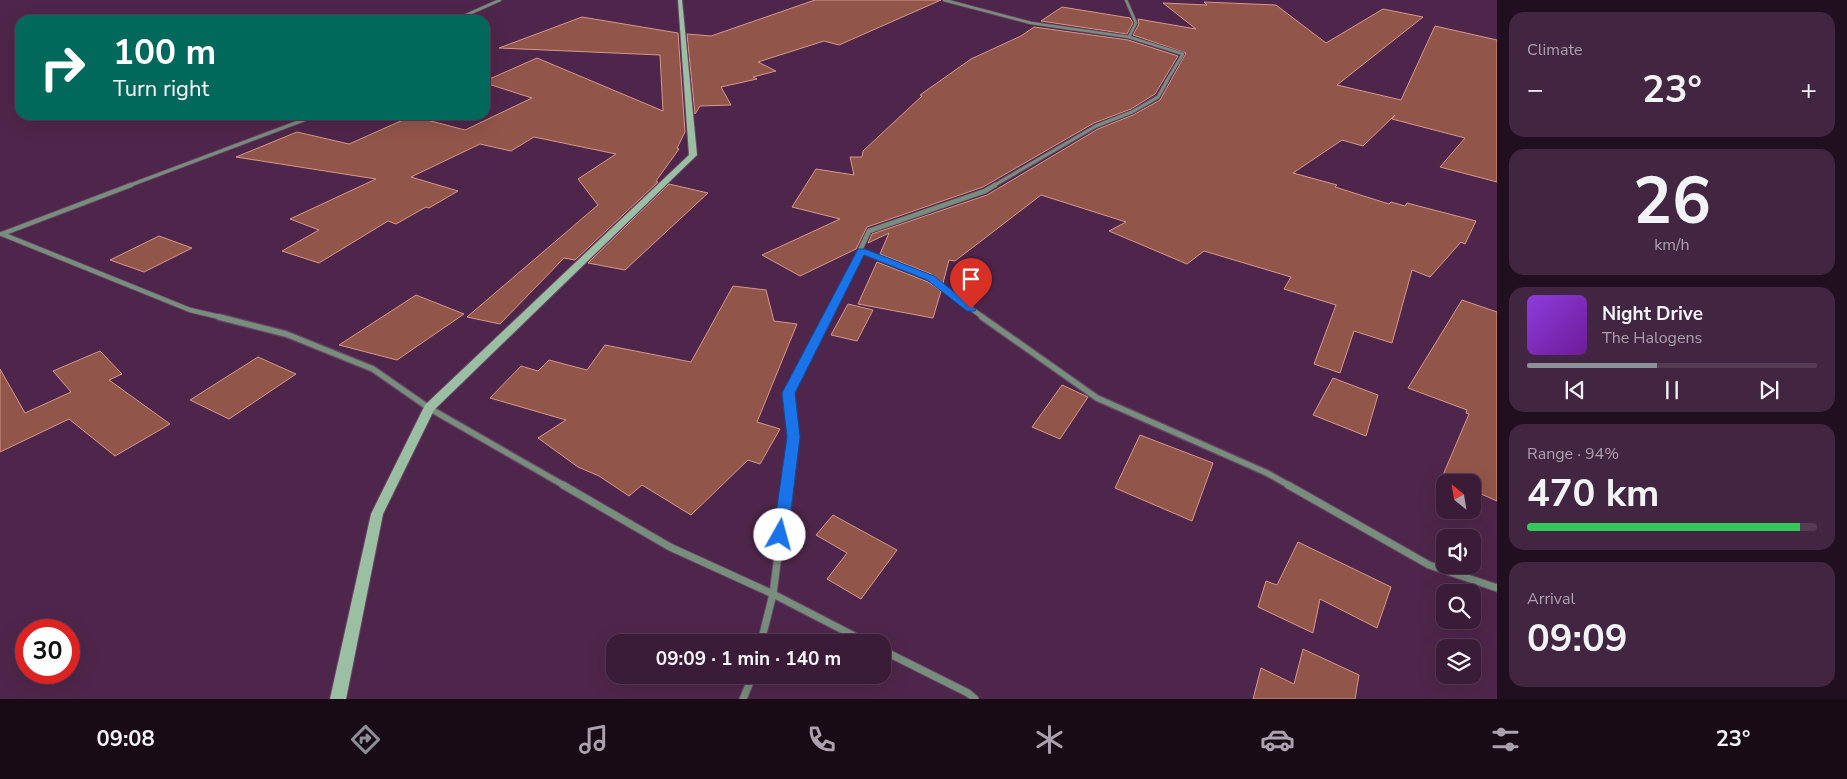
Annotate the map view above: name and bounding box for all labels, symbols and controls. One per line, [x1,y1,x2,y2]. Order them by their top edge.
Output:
text: 100 m [113,29,216,76]
icon: right [30,35,95,100]
text: Climate [1527,39,1582,61]
text: 23° [1642,64,1702,115]
text: − [1527,71,1544,109]
text: + [1800,71,1817,109]
text: Turn right [113,74,209,104]
text: 26 [1633,157,1711,246]
text: km/h [1654,234,1690,256]
pin [950,258,992,309]
icon: arrive [957,265,985,293]
text: Night Drive [1602,301,1703,327]
text: The Halogens [1602,327,1702,349]
icon: previous [1561,376,1589,404]
icon: pause [1658,376,1686,404]
icon: next [1755,376,1783,404]
text: Range · 94% [1527,443,1619,465]
text: 470 km [1527,468,1659,519]
north arrow [1436,474,1481,519]
map controls [1436,474,1481,684]
position arrow [753,508,805,560]
button: sound [1436,529,1481,574]
button: search [1436,584,1481,629]
text: Arrival [1527,588,1575,610]
text: 09:09 [1527,613,1628,664]
speed limit sign: 30 [15,619,80,684]
button: layers [1436,639,1481,684]
text: 09:09 · 1 min · 140 m [656,646,841,672]
icon: directions [348,722,383,757]
icon: music [576,722,611,757]
icon: phone [804,722,839,757]
icon: climate [1032,722,1067,757]
icon: car [1260,722,1295,757]
icon: filters [1488,722,1523,757]
text: 09:08 [96,724,155,754]
text: 23° [1716,724,1750,754]

